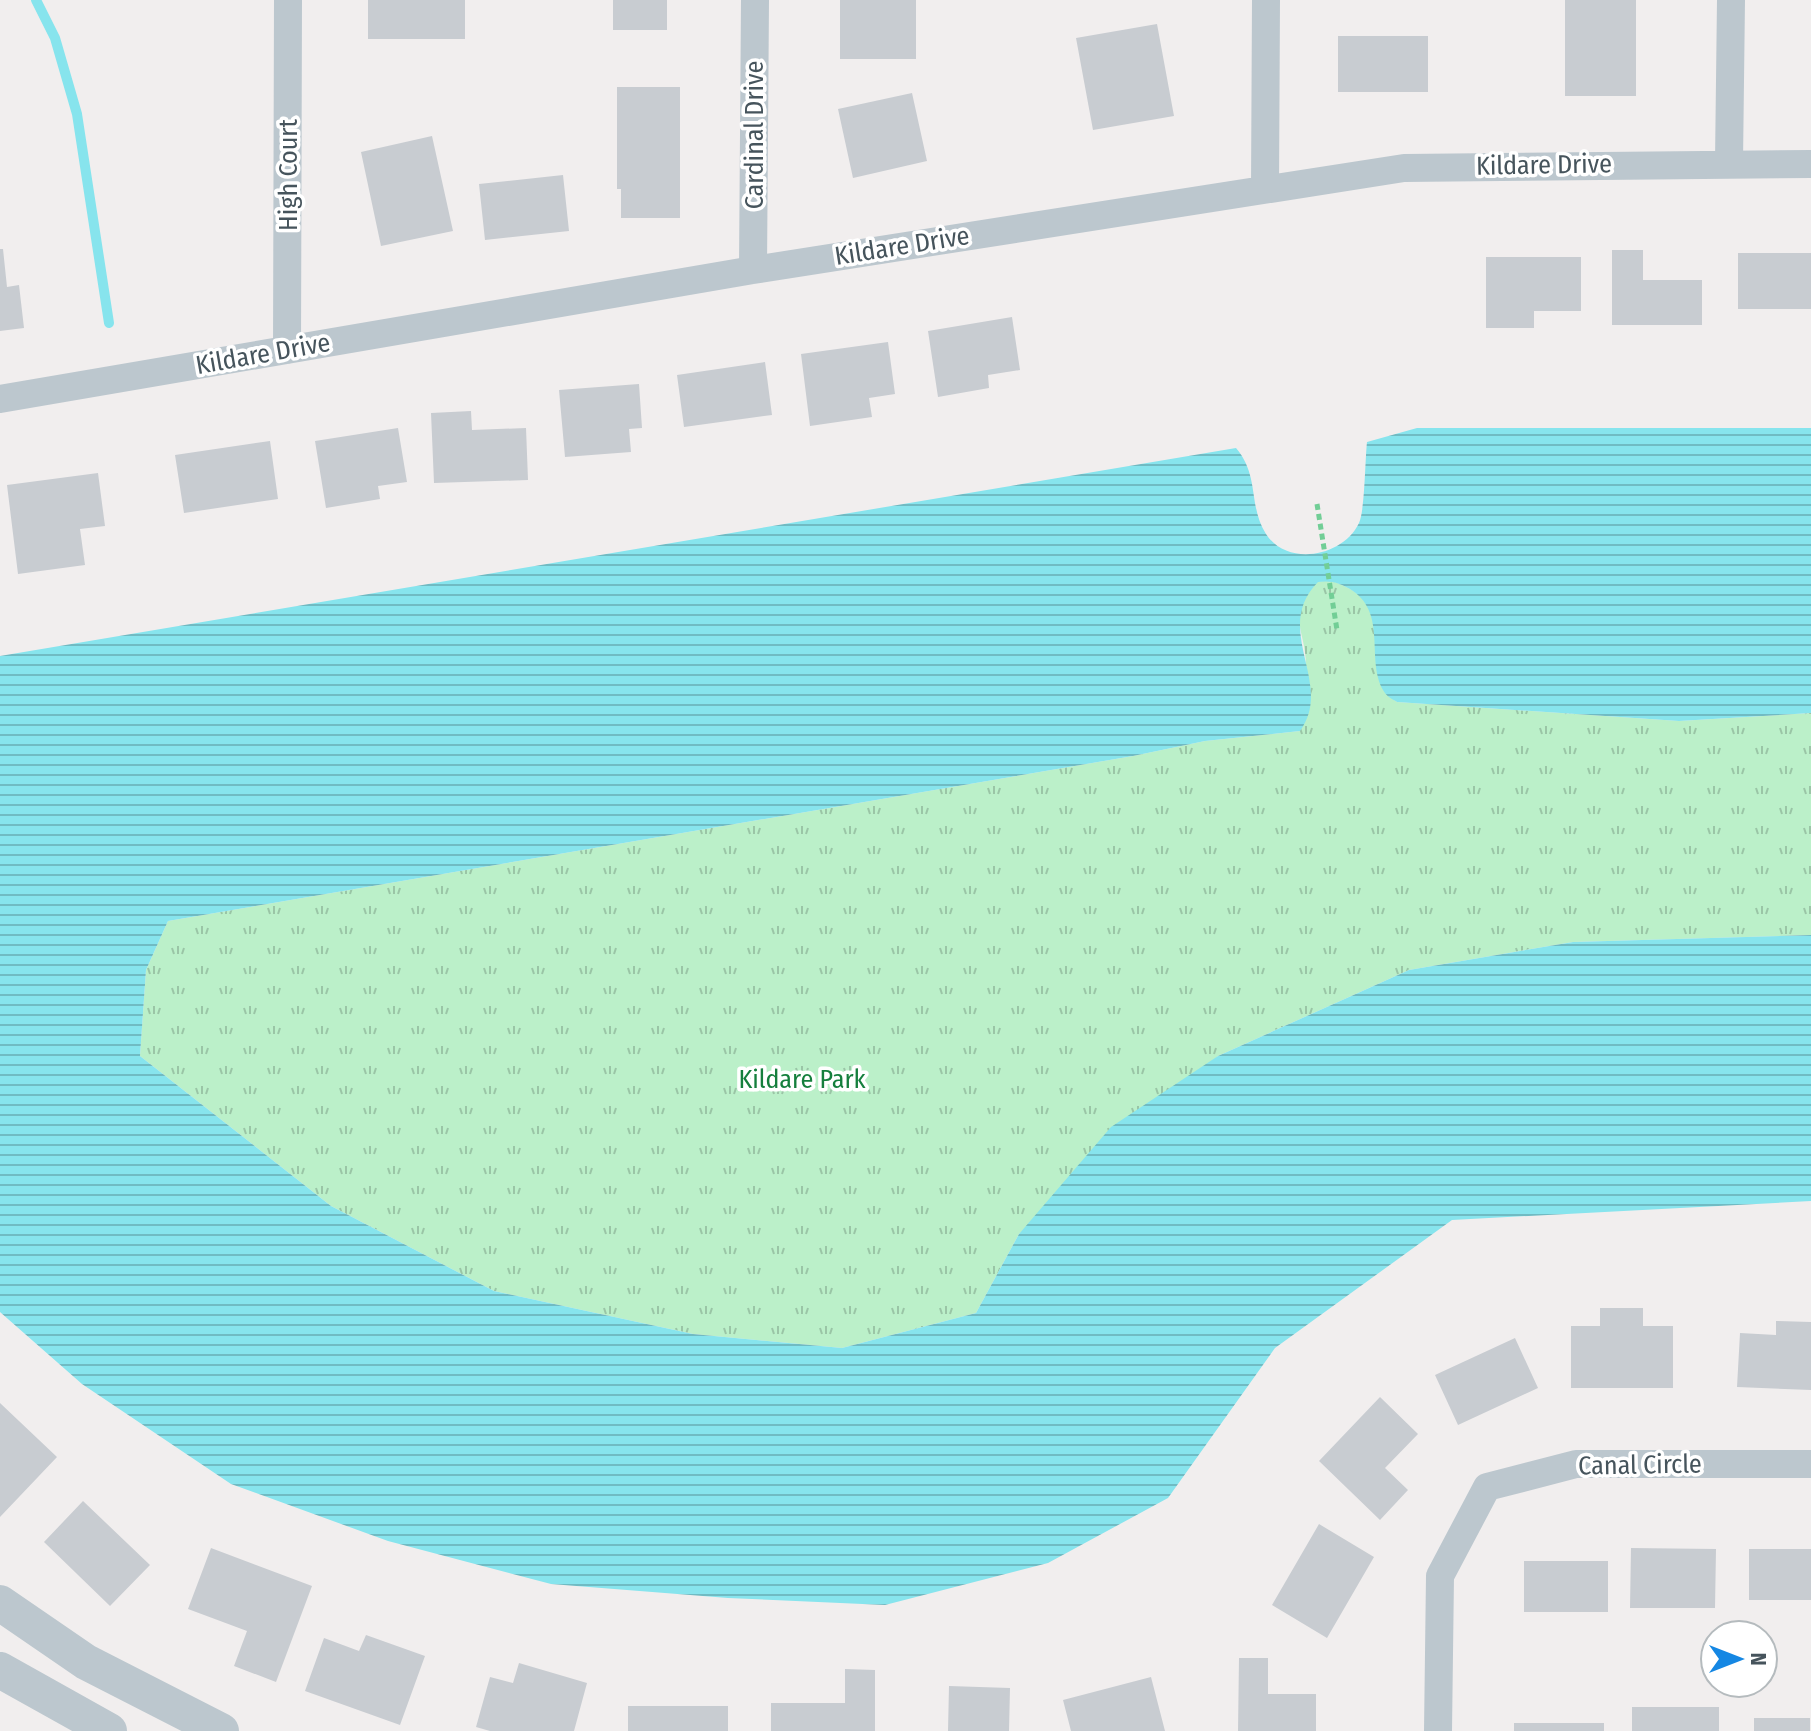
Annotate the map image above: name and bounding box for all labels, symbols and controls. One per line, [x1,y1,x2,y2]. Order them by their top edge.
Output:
street label: Cardinal Drive [739,61,770,209]
street label: High Court [273,119,304,231]
street label: Kildare Drive [1476,148,1612,182]
street label: Kildare Drive [832,220,972,272]
street label: Kildare Drive [193,327,333,381]
park label: Kildare Park [738,1064,866,1095]
street label: Canal Circle [1578,1448,1702,1482]
north arrow [1699,1619,1779,1699]
text: N [1745,1652,1772,1666]

